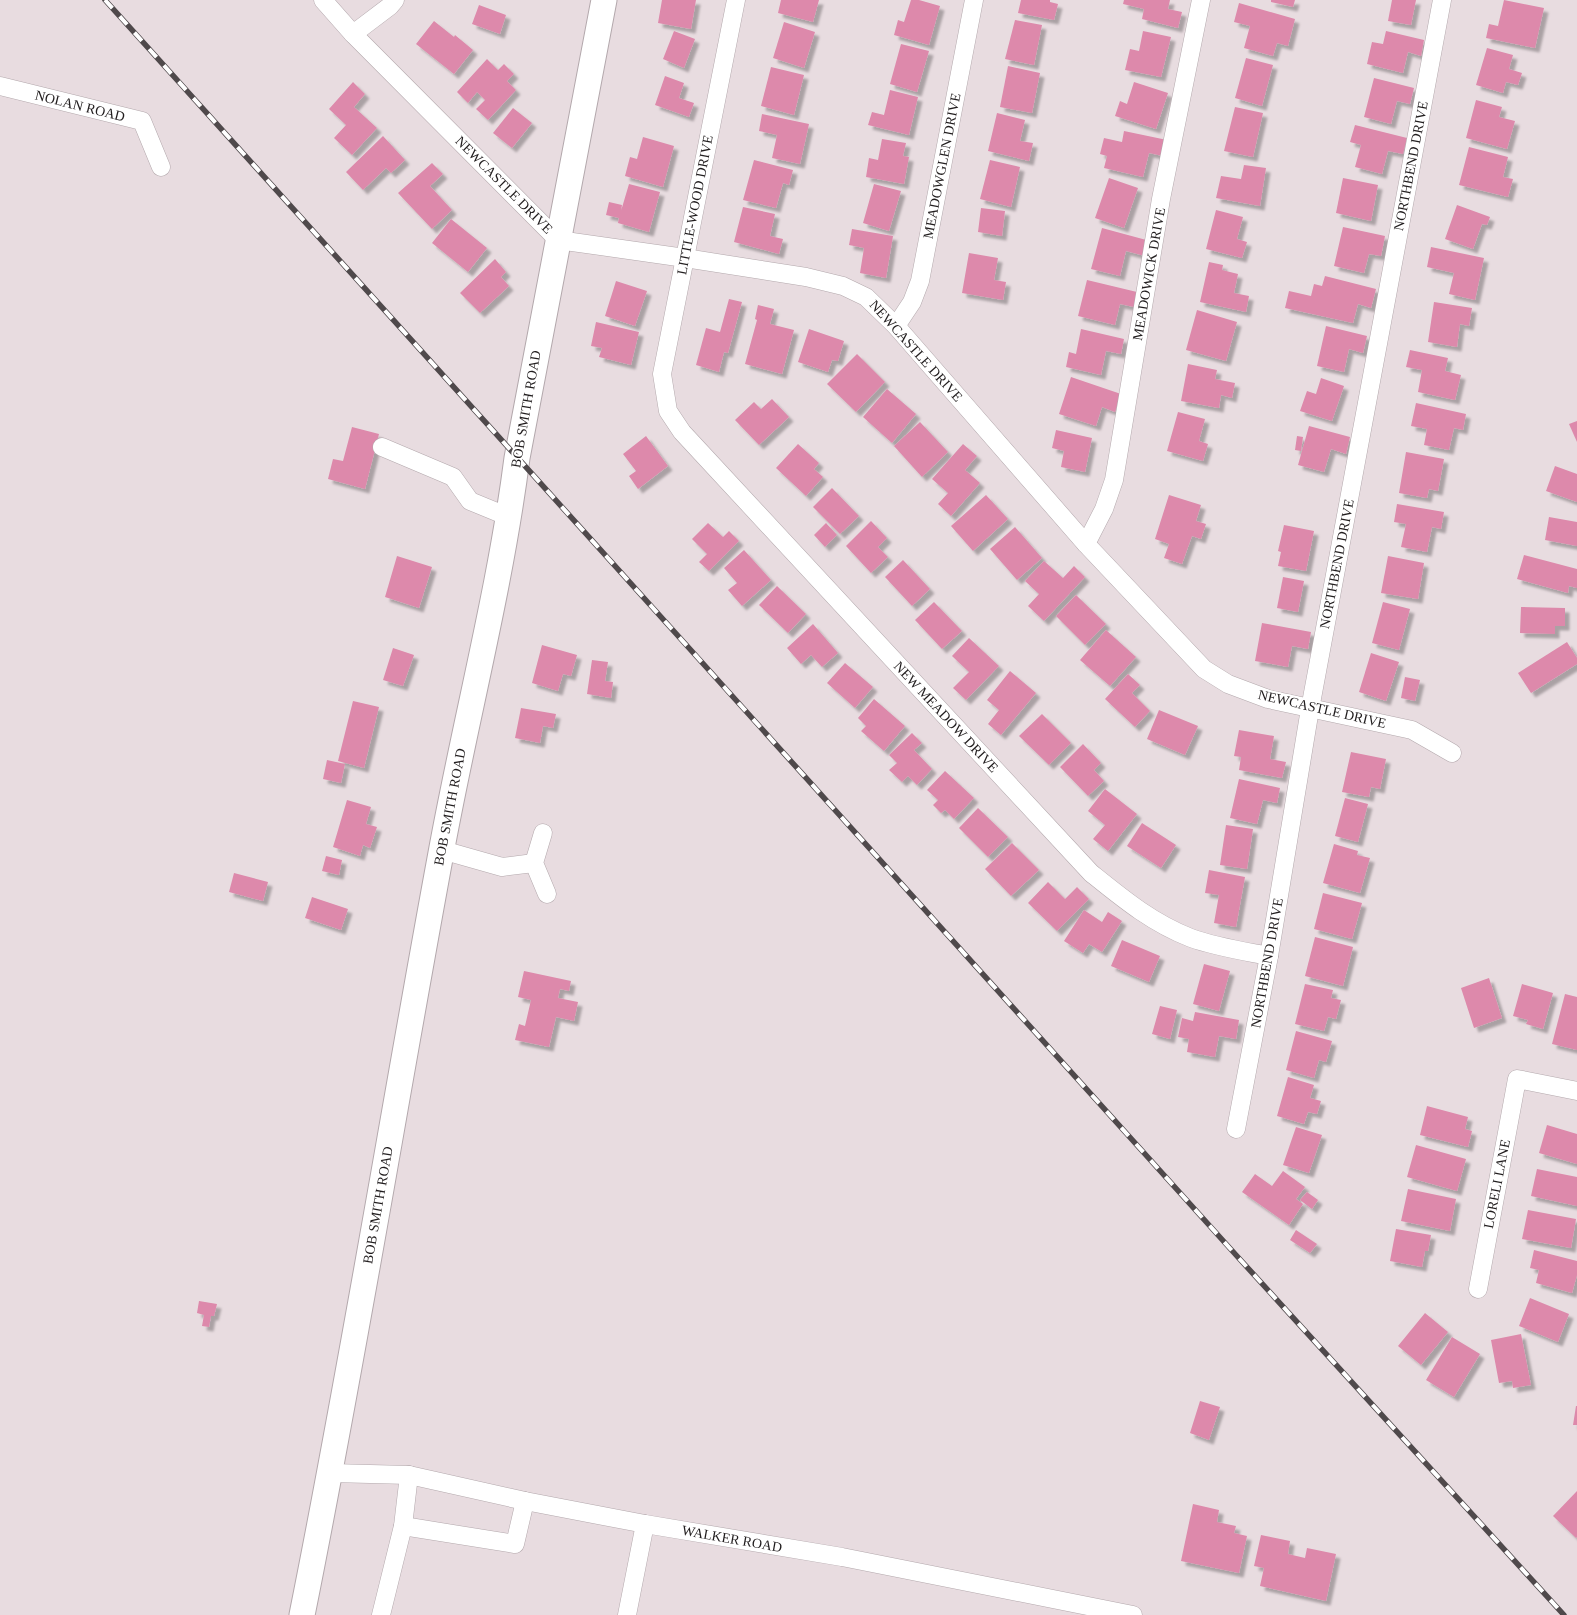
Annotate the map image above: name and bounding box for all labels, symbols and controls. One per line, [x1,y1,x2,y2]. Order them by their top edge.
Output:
street label: NOLAN ROAD [33,88,127,124]
street label: MEADOWGLEN DRIVE [921,92,963,240]
street label: NORTHBEND DRIVE [1391,100,1431,232]
street label: NEWCASTLE DRIVE [452,133,556,237]
street label: LITTLE-WOOD DRIVE [674,134,716,276]
street label: MEADOWICK DRIVE [1130,206,1168,342]
street label: NEWCASTLE DRIVE [867,297,965,405]
street label: BOB SMITH ROAD [508,349,544,469]
street label: NORTHBEND DRIVE [1317,498,1357,630]
street label: NEW MEADOW DRIVE [891,659,1001,775]
street label: NEWCASTLE DRIVE [1256,687,1388,731]
street label: BOB SMITH ROAD [431,747,469,867]
street label: NORTHBEND DRIVE [1248,897,1286,1029]
street label: LORELI LANE [1481,1138,1513,1230]
street label: BOB SMITH ROAD [360,1145,396,1265]
street label: WALKER ROAD [681,1523,783,1555]

